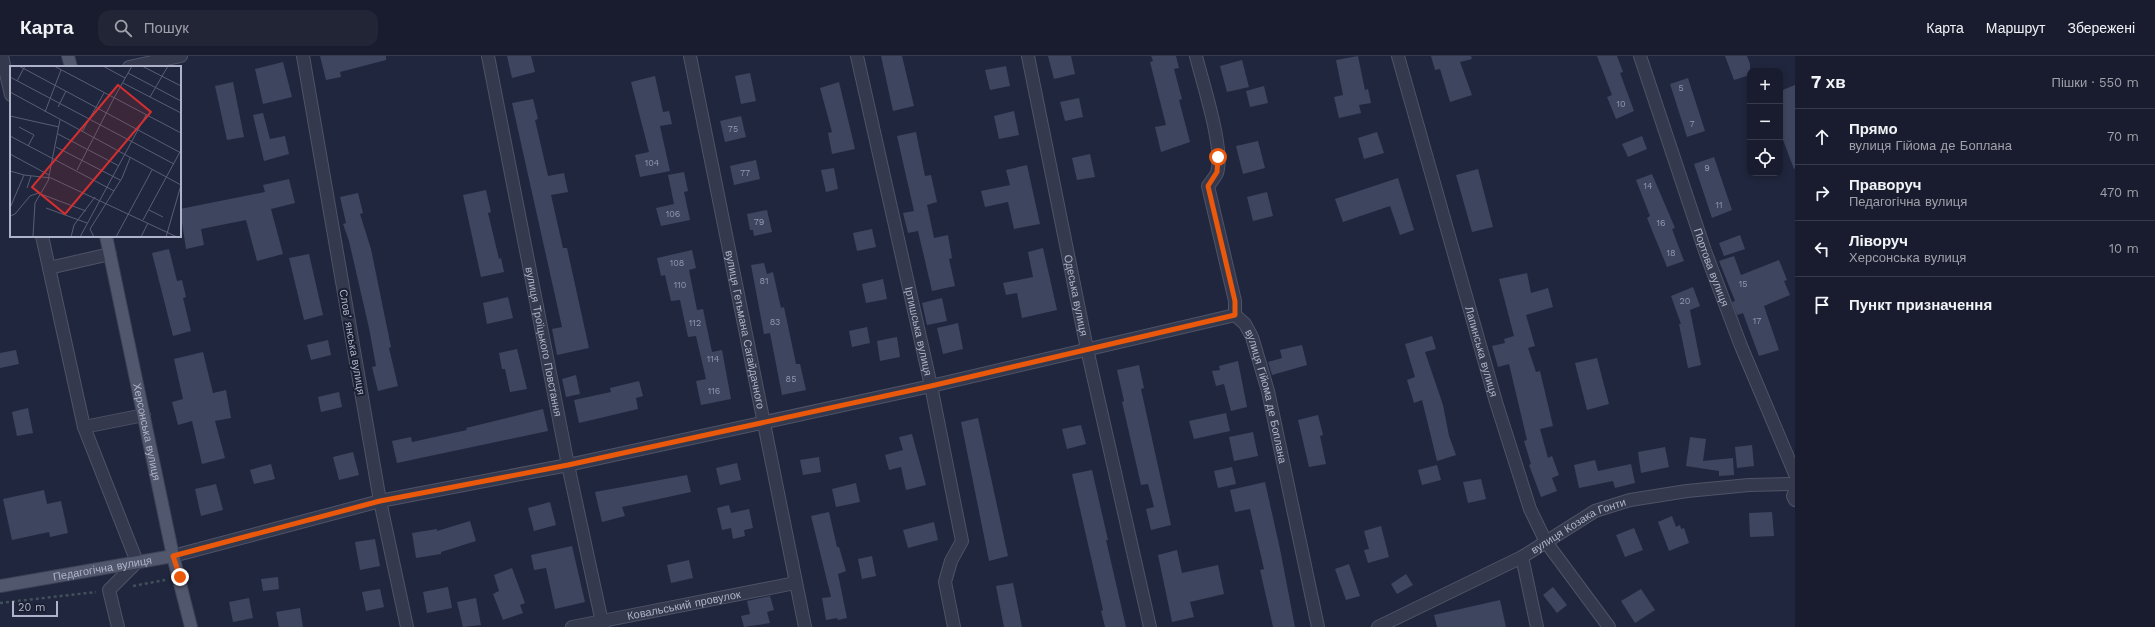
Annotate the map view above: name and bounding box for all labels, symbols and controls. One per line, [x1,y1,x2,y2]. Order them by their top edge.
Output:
search box [98,10,378,46]
text: Карта [20,16,74,39]
icon: search [112,17,134,39]
text: Пошук [144,19,189,37]
text: Карта [1926,20,1964,36]
text: Маршрут [1986,20,2045,36]
text: Збережені [2067,20,2135,36]
inset map [10,66,181,237]
map controls [1747,68,1783,176]
button: + [1747,68,1783,104]
text: 7 хв [1811,72,1846,92]
text: Пішки · 550 m [2052,75,2139,90]
house number: 5 [1678,83,1684,93]
house number: 10 [1616,99,1626,109]
button: − [1747,104,1783,140]
house number: 7 [1689,119,1695,129]
text: Прямо [1849,120,1898,138]
house number: 75 [728,124,738,134]
icon: ahead [1811,126,1833,148]
text: 70 m [2107,129,2139,144]
text: вулиця Гійома де Боплана [1849,138,2012,153]
button: locate [1747,140,1783,176]
route start [1209,148,1227,166]
house number: 104 [645,158,660,168]
house number: 9 [1704,163,1710,173]
house number: 77 [740,168,750,178]
text: Праворуч [1849,176,1922,194]
house number: 14 [1643,181,1653,191]
icon: right [1811,182,1833,204]
text: 470 m [2100,185,2139,200]
text: Педагогічна вулиця [1849,194,1967,209]
house number: 11 [1715,200,1723,210]
house number: 106 [666,209,680,219]
house number: 79 [754,217,764,227]
house number: 16 [1657,218,1665,228]
street label: Портова вулиця [1691,226,1732,308]
text: Ліворуч [1849,232,1908,250]
icon: left [1811,238,1833,260]
text: 10 m [2109,241,2139,256]
house number: 18 [1666,248,1676,258]
street label: вулиця Гетьмана Сагайдачного [723,249,767,410]
text: Херсонська вулиця [1849,250,1966,265]
street label: Одеська вулиця [1062,253,1091,337]
house number: 108 [670,258,684,268]
street label: вулиця Троїцького Повстання [523,266,565,418]
house number: 81 [759,276,769,286]
house number: 15 [1739,279,1747,289]
house number: 110 [674,280,687,290]
street label: Іртишська вулиця [902,285,935,377]
street label: Словʼянська вулиця [336,288,368,396]
icon: arrive [1811,294,1833,316]
house number: 20 [1680,296,1691,306]
text: Пункт призначення [1849,296,1992,314]
street label: Лапинська вулиця [1463,305,1501,398]
house number: 17 [1753,316,1761,326]
house number: 83 [770,317,780,327]
house number: 112 [689,318,701,328]
street label: вулиця Гійома де Боплана [1242,327,1290,465]
house number: 114 [707,354,720,364]
house number: 85 [786,374,796,384]
street label: Херсонська вулиця [130,382,164,482]
house number: 116 [708,386,720,396]
street label: вулиця Козака Гонти [1528,495,1627,556]
street label: Педагогічна вулиця [52,553,153,583]
route end [171,568,189,586]
street label: Ковальський провулок [626,587,742,622]
scale bar [12,599,58,618]
text: 20 m [18,601,46,614]

